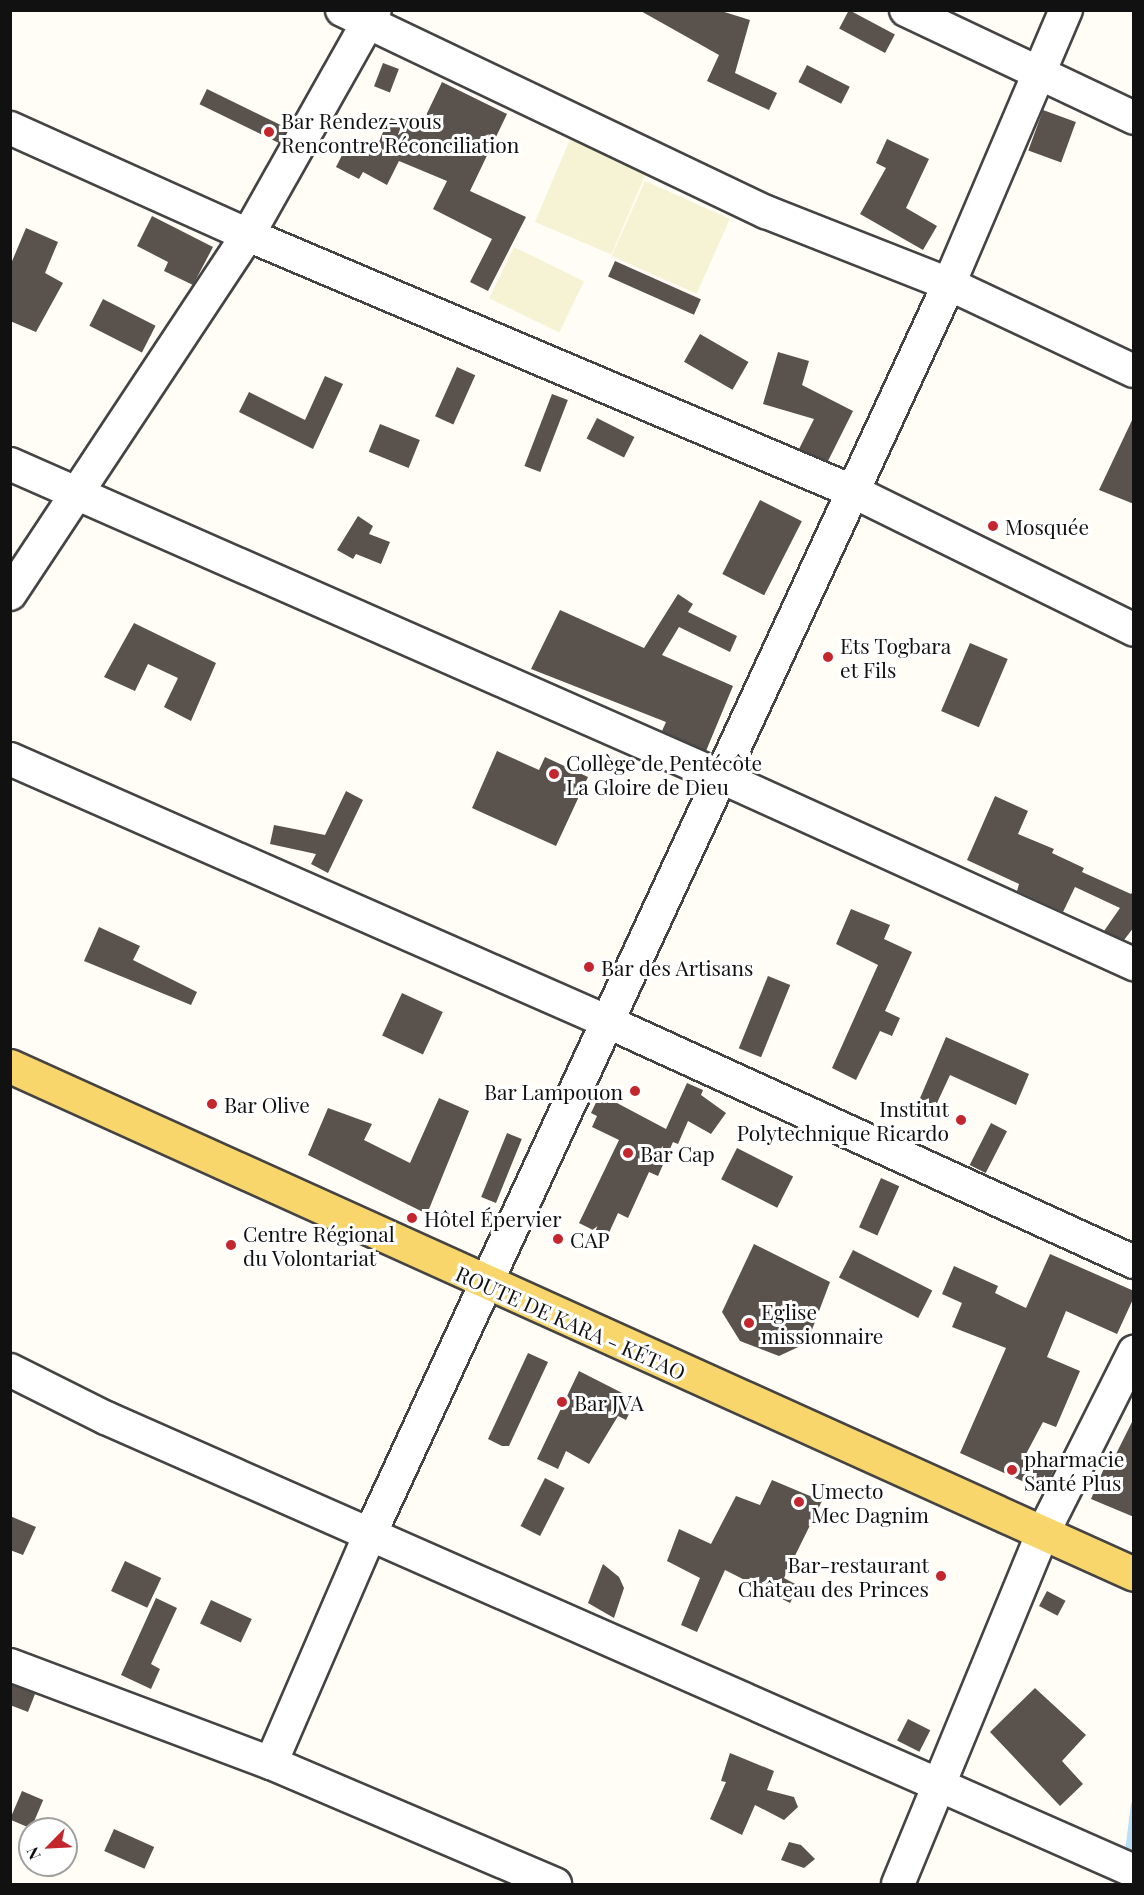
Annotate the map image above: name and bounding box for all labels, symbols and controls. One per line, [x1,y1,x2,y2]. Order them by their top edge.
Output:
place label: Bar Rendez-vous Rencontre Réconciliation [281,107,519,157]
marker: Bar Rendez-vous Rencontre Réconciliation [262,125,276,139]
place label: Mosquée [1005,513,1089,539]
marker: Mosquée [986,519,1000,533]
place label: Ets Togbara et Fils [840,632,952,682]
marker: Ets Togbara et Fils [821,650,835,664]
place label: Collège de Pentécôte La Gloire de Dieu [566,749,762,799]
marker: Collège de Pentécôte La Gloire de Dieu [547,767,561,781]
place label: Bar des Artisans [601,954,754,980]
marker: Bar des Artisans [582,960,596,974]
place label: Bar Lampouon [483,1078,623,1104]
marker: Bar Lampouon [628,1084,642,1098]
place label: Bar Olive [224,1091,310,1117]
place label: Institut Polytechnique Ricardo [737,1095,949,1145]
marker: Bar Olive [205,1097,219,1111]
marker: Institut Polytechnique Ricardo [954,1113,968,1127]
place label: Bar Cap [640,1140,715,1166]
marker: Bar Cap [621,1146,635,1160]
place label: Hôtel Épervier [424,1205,562,1231]
marker: Hôtel Épervier [405,1211,419,1225]
place label: Centre Régional du Volontariat [243,1220,395,1270]
place label: CAP [570,1226,610,1252]
marker: CAP [551,1232,565,1246]
marker: Centre Régional du Volontariat [224,1238,238,1252]
street label: ROUTE DE KARA - KÉTAO [452,1260,690,1384]
place label: Eglise missionnaire [761,1298,883,1348]
marker: Eglise missionnaire [742,1316,756,1330]
place label: Bar JVA [574,1389,644,1415]
marker: Bar JVA [555,1395,569,1409]
place label: pharmacie Santé Plus [1024,1445,1124,1495]
marker: pharmacie Santé Plus [1005,1463,1019,1477]
place label: Umecto Mec Dagnim [811,1477,929,1527]
marker: Umecto Mec Dagnim [792,1495,806,1509]
place label: Bar-restaurant Château des Princes [738,1551,929,1601]
marker: Bar-restaurant Château des Princes [934,1569,948,1583]
north arrow [18,1817,78,1877]
text: N [21,1844,45,1863]

